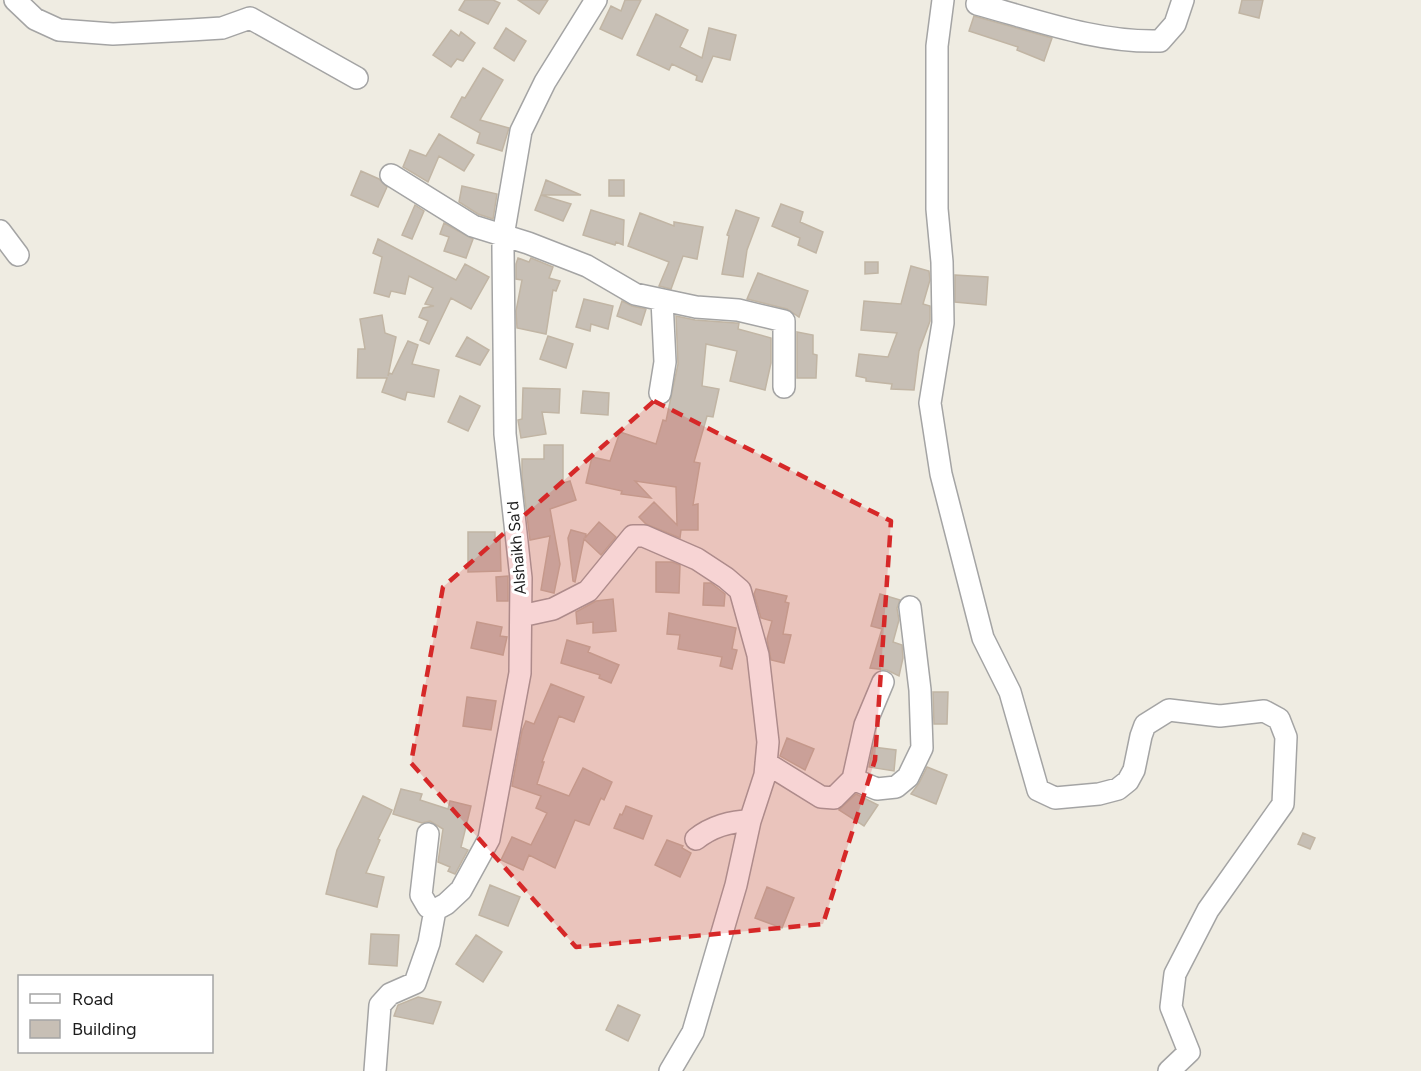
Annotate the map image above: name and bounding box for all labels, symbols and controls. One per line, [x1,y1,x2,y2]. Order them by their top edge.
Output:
street label: Alshaikh Sa'd [503,500,530,596]
legend [18,975,213,1053]
text: Road [72,988,113,1010]
text: Building [72,1018,137,1040]

